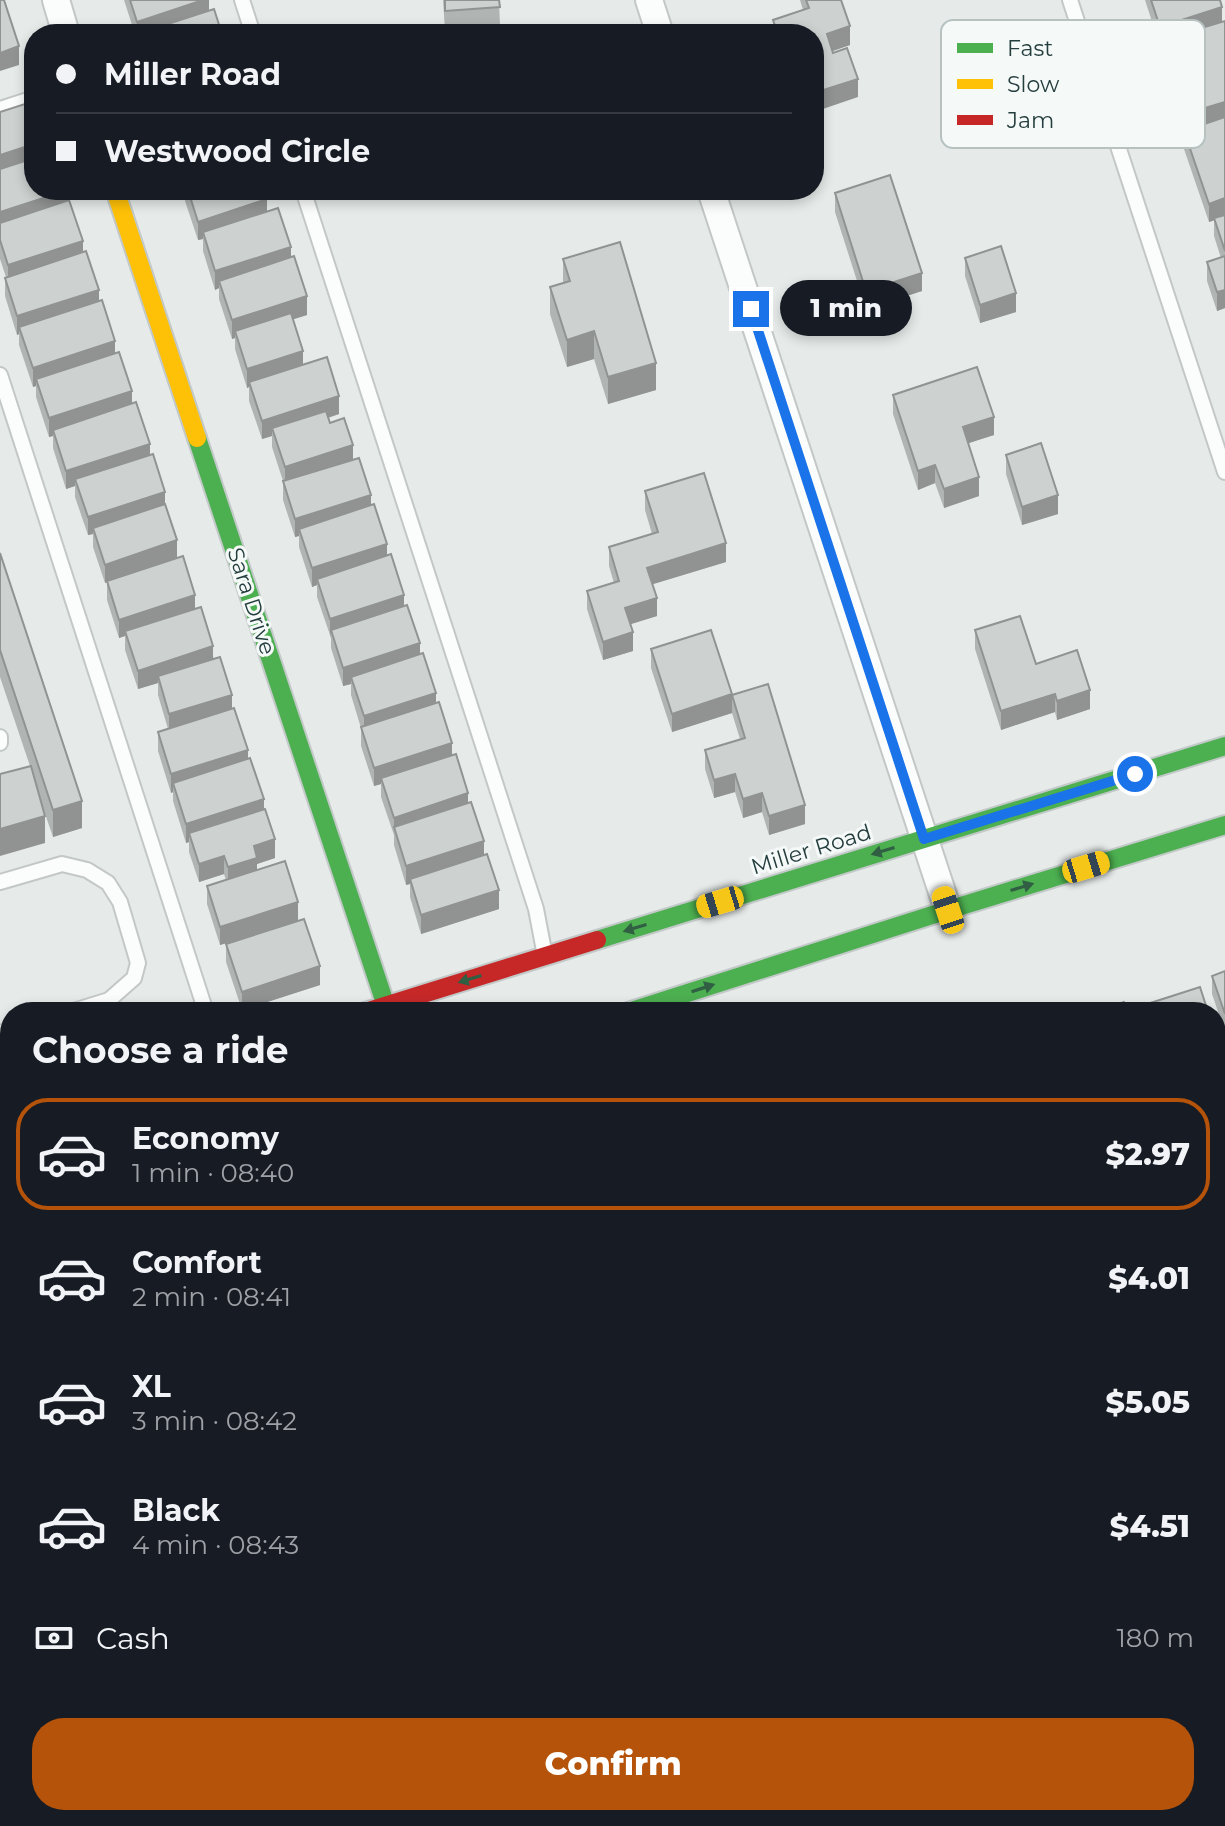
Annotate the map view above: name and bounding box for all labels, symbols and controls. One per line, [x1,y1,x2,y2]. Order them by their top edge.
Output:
legend [941,20,1205,148]
text: Fast [1007,35,1053,62]
text: Miller Road [104,56,281,93]
text: Slow [1007,71,1060,98]
text: Jam [1006,107,1054,134]
text: Westwood Circle [104,133,370,170]
callout: 1 min [779,281,911,337]
route end [733,291,769,327]
text: 1 min [810,292,882,324]
street label: Sara Drive [222,544,281,658]
route start [1117,756,1153,792]
street label: Miller Road [748,818,874,881]
one-way arrow [871,846,895,858]
car [1060,849,1112,885]
one-way arrow [1011,880,1035,893]
car [929,883,967,937]
car [694,884,746,920]
one-way arrow [622,922,646,935]
one-way arrow [458,973,482,986]
one-way arrow [691,982,715,994]
text: Choose a ride [32,1028,289,1072]
icon: car [36,1118,108,1190]
text: Economy [132,1120,279,1157]
text: $2.97 [1105,1136,1190,1173]
text: 1 min · 08:40 [132,1157,294,1189]
icon: car [36,1242,108,1314]
text: Comfort [132,1244,262,1281]
text: $4.01 [1108,1260,1190,1297]
text: 2 min · 08:41 [132,1281,291,1313]
icon: car [36,1366,108,1438]
text: XL [132,1368,171,1405]
text: $5.05 [1106,1384,1190,1421]
text: 3 min · 08:42 [132,1405,297,1437]
icon: car [36,1490,108,1562]
text: Black [132,1492,220,1529]
text: $4.51 [1110,1508,1190,1545]
text: 4 min · 08:43 [132,1529,299,1561]
icon: cash [32,1616,76,1660]
text: Cash [96,1620,170,1657]
text: 180 m [1116,1622,1194,1654]
button: Confirm [32,1718,1194,1810]

